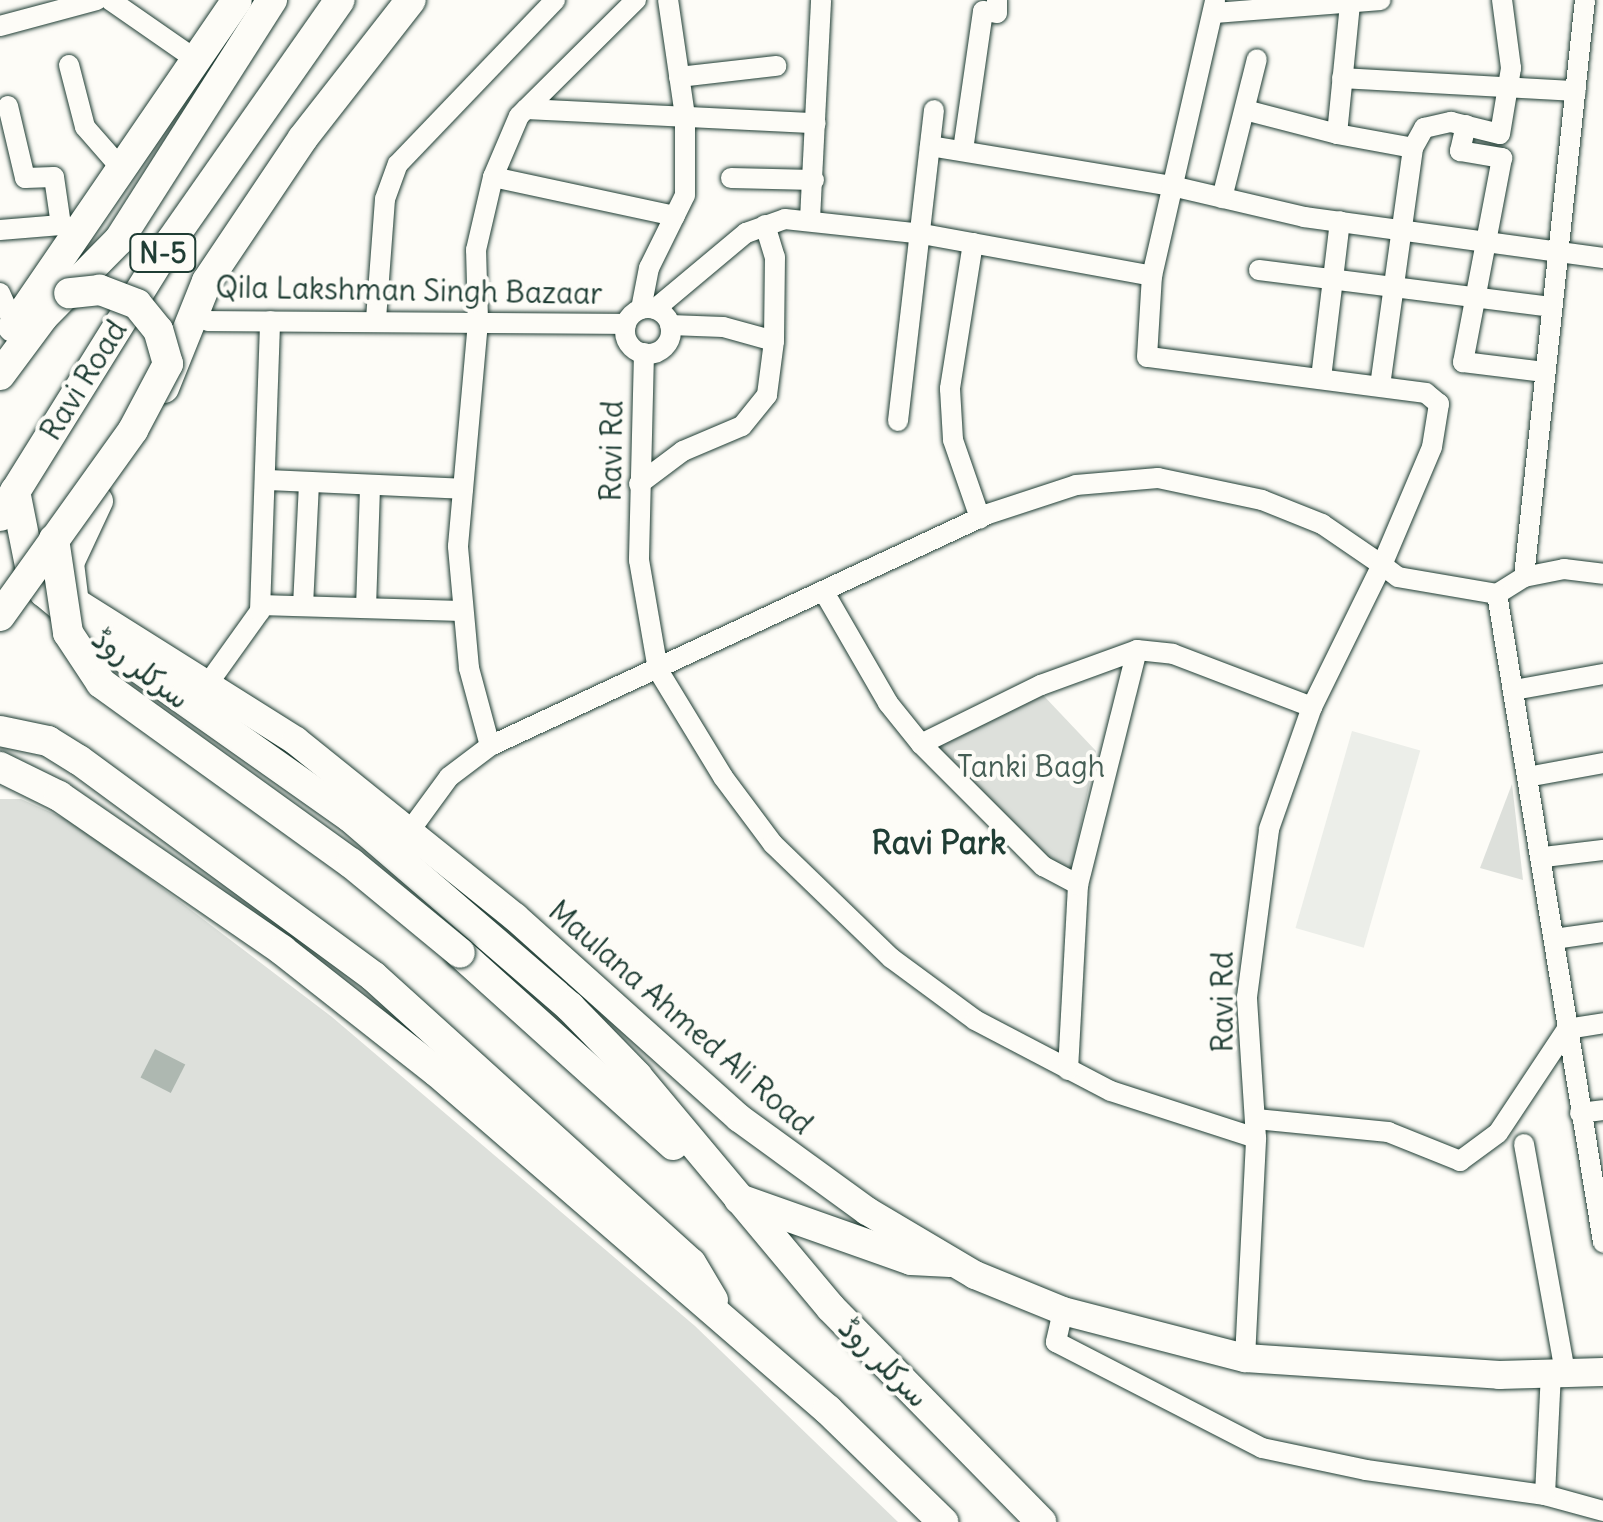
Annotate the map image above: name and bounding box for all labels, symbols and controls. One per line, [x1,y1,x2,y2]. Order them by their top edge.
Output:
road number: N-5 [128,230,198,276]
street label: Qila Lakshman Singh Bazaar [215,269,603,311]
street label: Ravi Road [32,313,134,447]
street label: Ravi Rd [592,400,630,502]
street label: سرکلر روڈ [85,620,197,716]
park label: Tanki Bagh [957,748,1105,784]
district label: Ravi Park [872,824,1006,862]
street label: Maulana Ahmed Ali Road [542,892,820,1142]
street label: Ravi Rd [1204,951,1240,1053]
street label: سرکلر روڈ [831,1309,937,1415]

